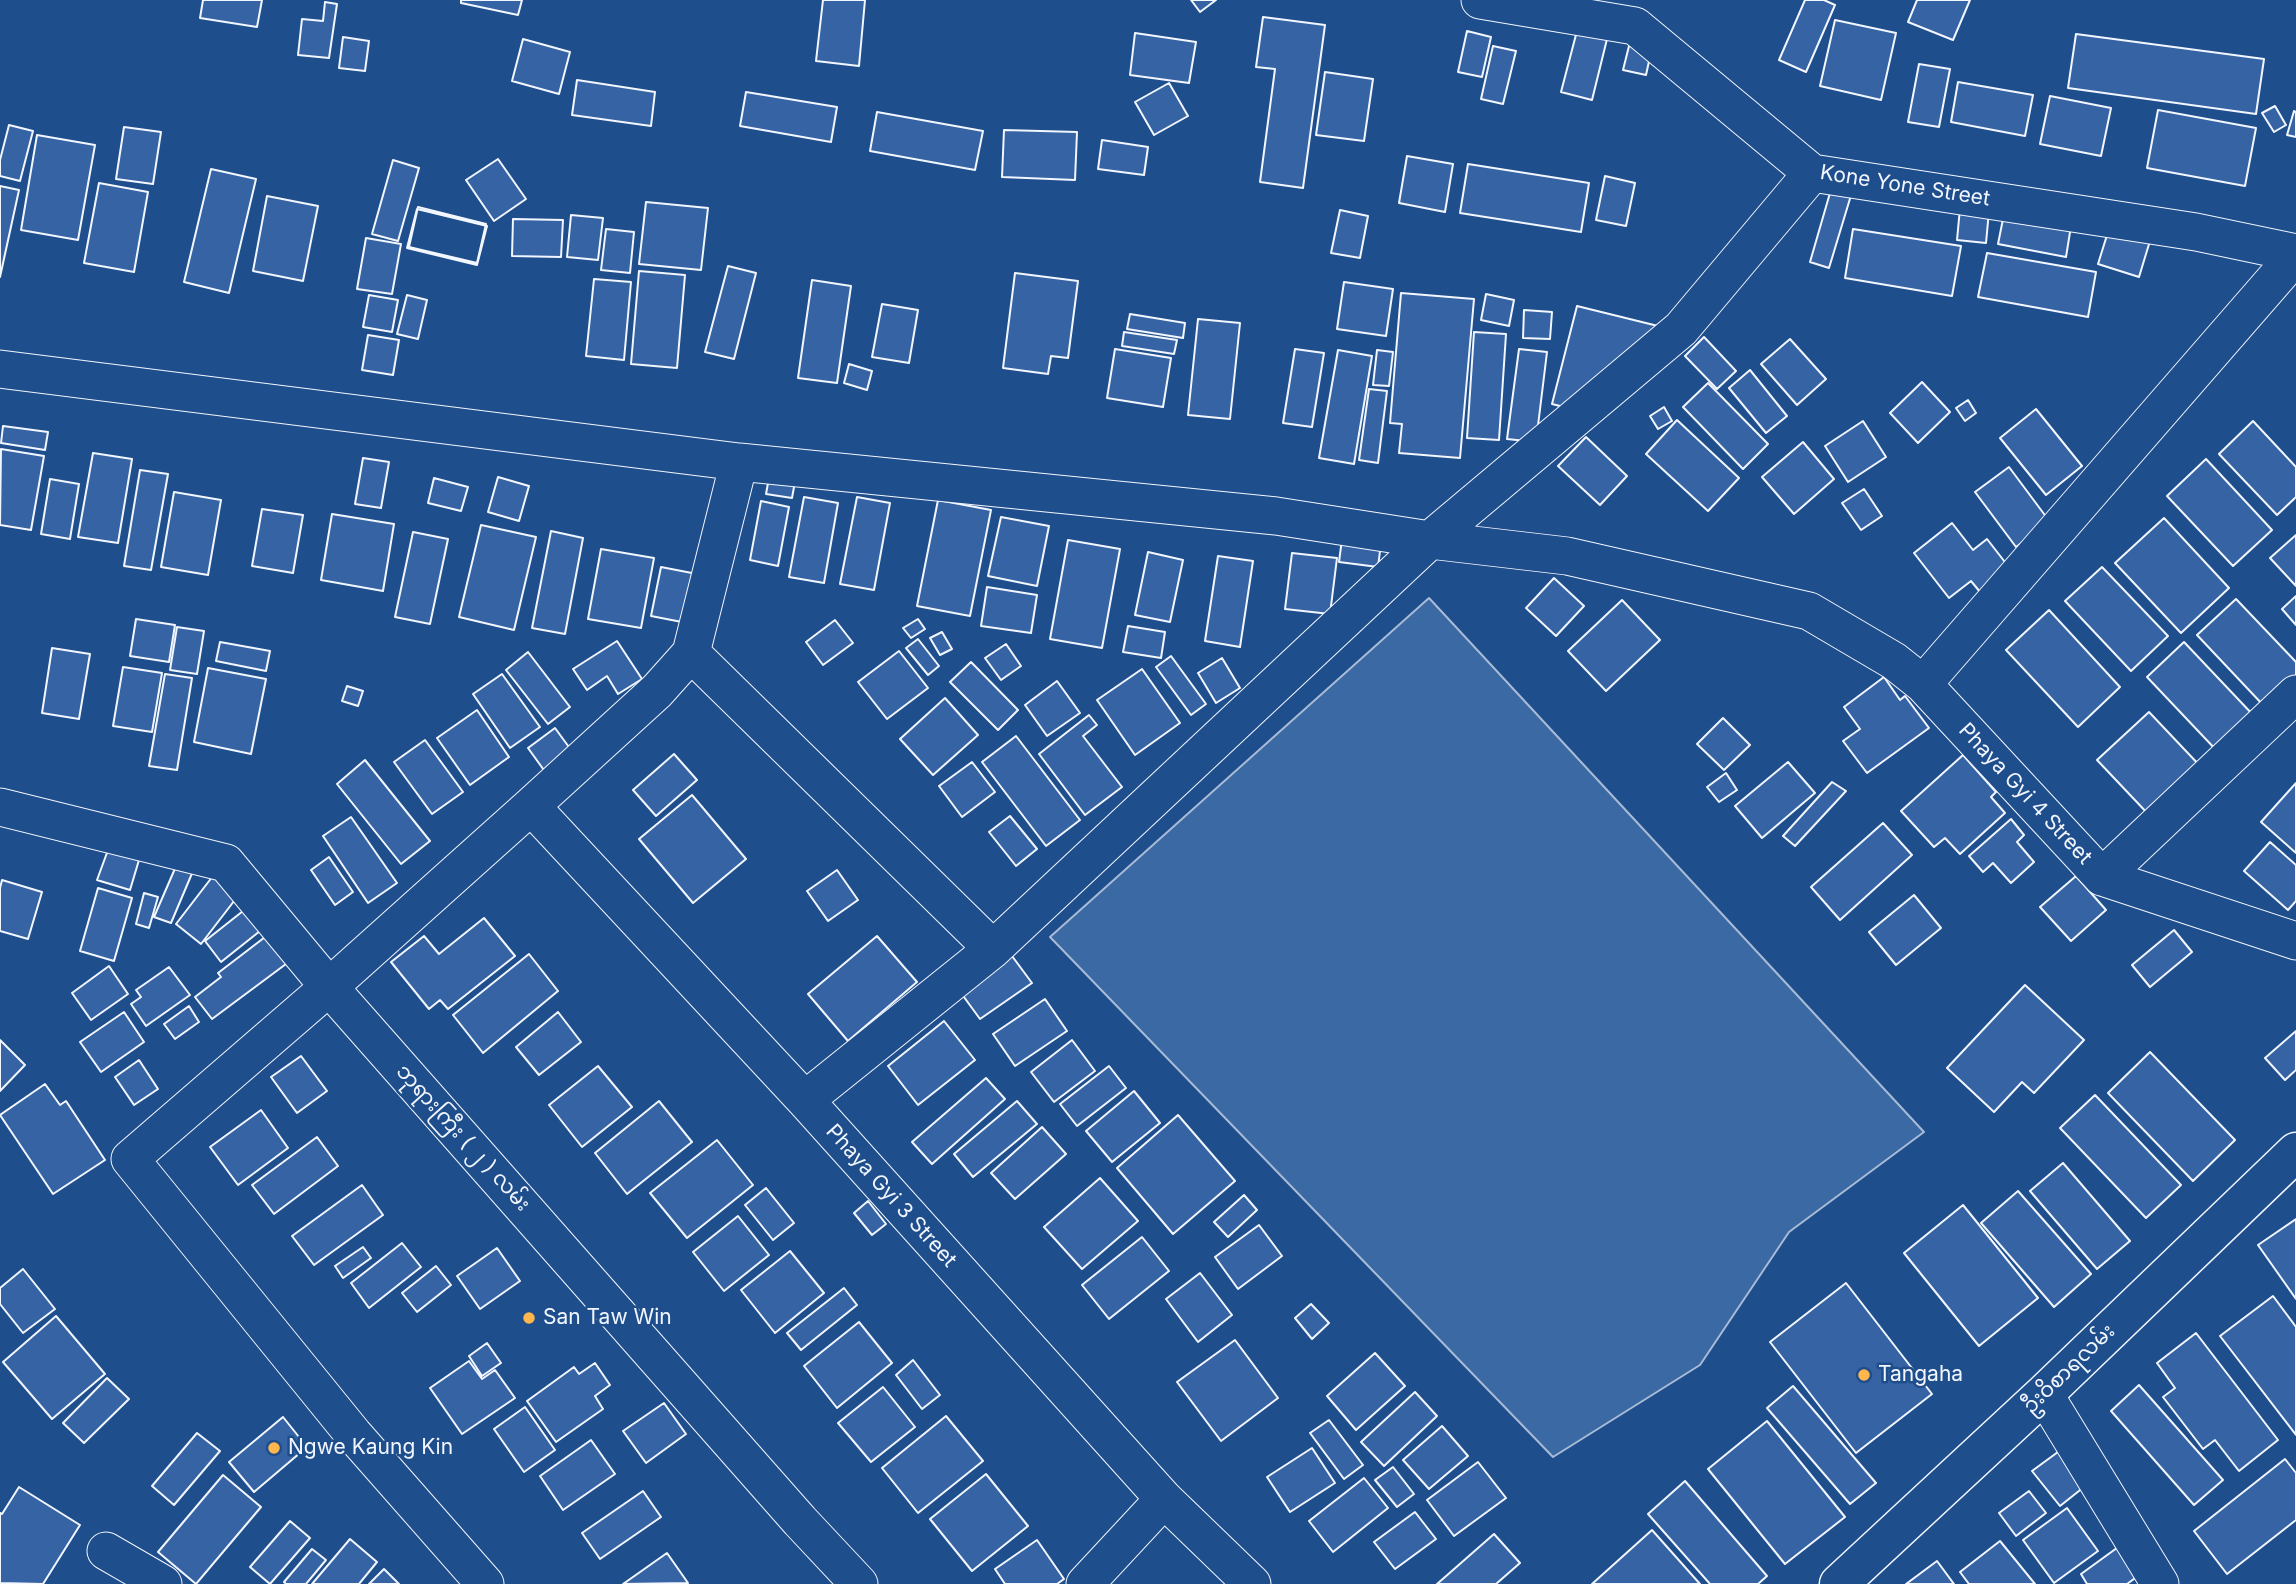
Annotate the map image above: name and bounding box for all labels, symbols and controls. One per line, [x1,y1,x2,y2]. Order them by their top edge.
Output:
street label: Kone Yone Street [1818,160,1992,212]
street label: Phaya Gyi 4 Street [1953,718,2097,870]
street label: ဘုရားကြီး ( ၂ ) လမ်း [390,1059,536,1217]
street label: Phaya Gyi 3 Street [820,1119,962,1273]
place label: San Taw Win [543,1305,672,1331]
marker: San Taw Win [521,1310,537,1326]
street label: ဦးဝိစာရလမ်း [2018,1319,2120,1419]
place label: Tangaha [1878,1362,1963,1388]
marker: Tangaha [1856,1367,1872,1383]
place label: Ngwe Kaung Kin [288,1435,453,1461]
marker: Ngwe Kaung Kin [266,1440,282,1456]

